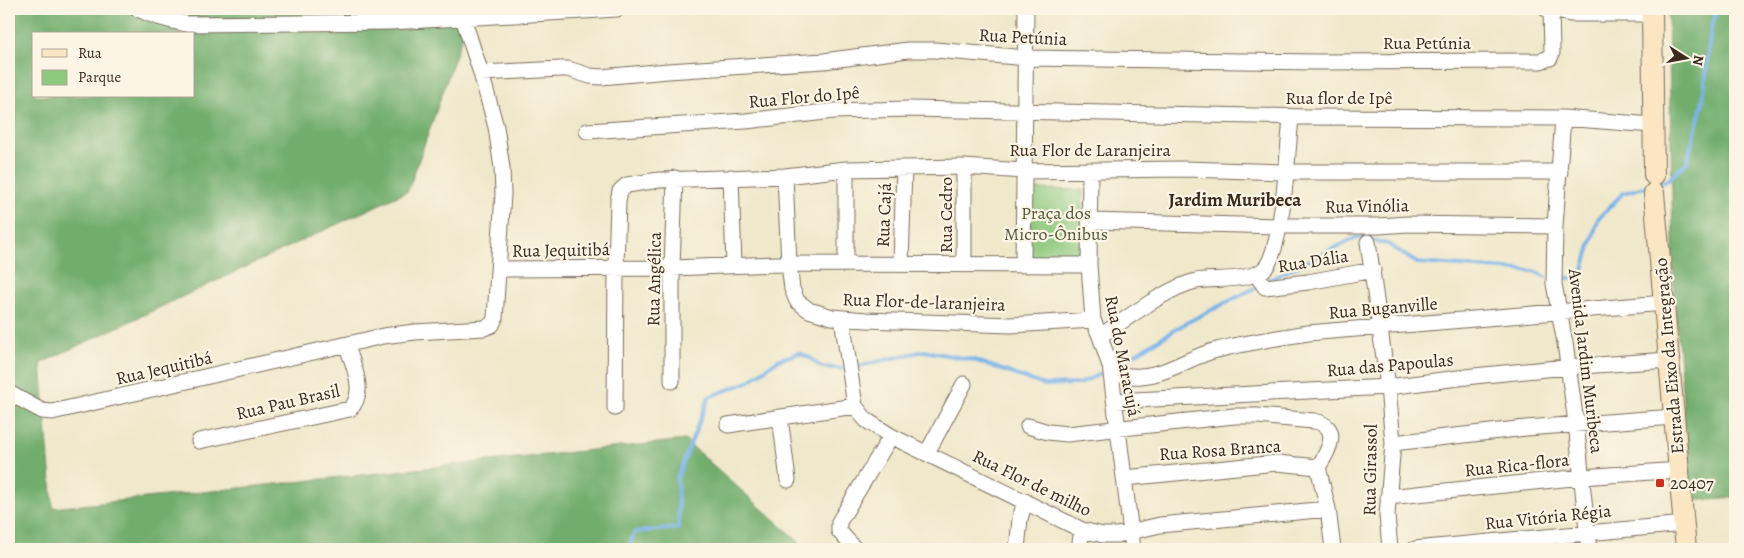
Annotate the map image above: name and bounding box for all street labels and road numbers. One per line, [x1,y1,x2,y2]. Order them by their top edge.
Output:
street label: Rua Petúnia [978,23,1068,51]
street label: Rua Petúnia [1383,31,1472,55]
street label: Rua Flor do Ipê [747,80,861,114]
street label: Rua flor de Ipê [1285,86,1393,110]
street label: Rua Flor de Laranjeira [1009,138,1171,162]
street label: Rua Cedro [934,177,958,253]
street label: Rua Cajá [871,182,897,248]
street label: Rua Vinólia [1325,193,1410,219]
street label: Rua Angélica [641,231,667,326]
street label: Rua Jequitibá [512,237,611,263]
street label: Rua Dália [1276,243,1351,278]
street label: Estrada Eixo da Integração [1648,257,1690,455]
street label: Avenida Jardim Muribeca [1563,266,1609,455]
street label: Rua Flor-de-laranjeira [842,287,1007,317]
street label: Rua Buganville [1328,291,1438,325]
street label: Rua do Maracujá [1099,293,1147,419]
street label: Rua Jequitibá [114,345,215,391]
street label: Rua das Papoulas [1326,348,1454,382]
street label: Rua Pau Brasil [234,378,343,426]
street label: Rua Girassol [1357,423,1383,516]
street label: Rua Rosa Branca [1158,434,1282,466]
street label: Rua Flor de milho [969,444,1095,522]
street label: Rua Rica-flora [1463,448,1571,482]
street label: Rua Vitória Régia [1484,498,1613,536]

